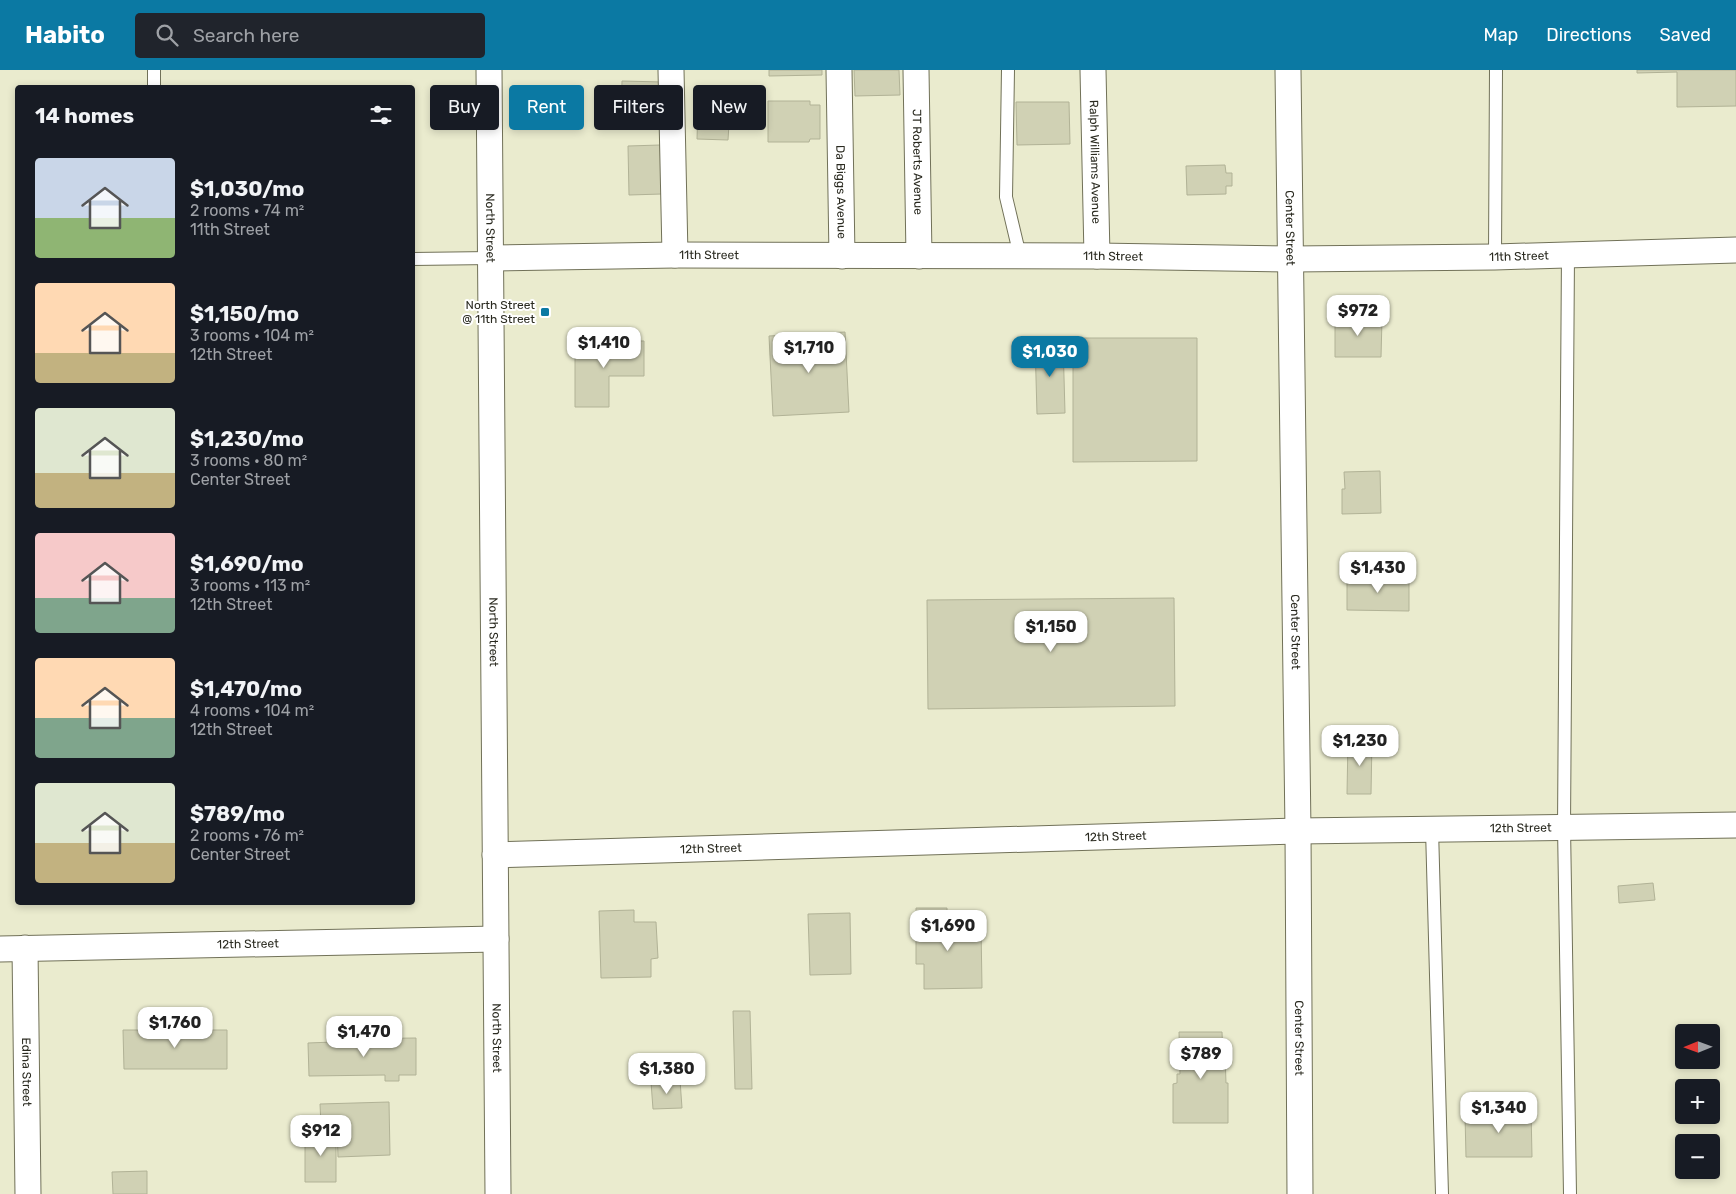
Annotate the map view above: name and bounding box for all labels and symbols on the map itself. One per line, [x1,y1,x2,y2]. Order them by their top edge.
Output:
street label: Ralph Williams Avenue [1087,100,1103,224]
street label: JT Roberts Avenue [910,109,925,215]
street label: Da Biggs Avenue [833,145,849,239]
street label: Center Street [1283,190,1298,266]
street label: North Street [483,193,498,263]
street label: 11th Street [679,248,739,262]
street label: 11th Street [1489,248,1549,264]
street label: 11th Street [1083,249,1143,264]
pin: $972 [1328,294,1388,337]
place label: North Street @ 11th Street [462,298,535,326]
marker: North Street @ 11th Street [539,306,551,318]
pin: $1,410 [563,326,645,369]
pin: $1,710 [768,332,850,374]
pin: $1,030 [1009,336,1091,378]
pin: $1,430 [1337,552,1419,594]
street label: Center Street [1288,594,1303,670]
street label: North Street [486,597,501,667]
pin: $1,150 [1010,610,1092,653]
pin: $1,230 [1319,724,1401,767]
street label: 12th Street [1490,821,1552,835]
street label: 12th Street [1085,829,1147,844]
street label: 12th Street [680,841,742,856]
pin: $1,690 [907,910,989,952]
street label: 12th Street [217,936,279,952]
street label: Center Street [1292,1000,1306,1076]
street label: North Street [489,1003,504,1073]
pin: $1,760 [134,1006,216,1049]
pin: $1,470 [323,1016,405,1058]
north arrow [1675,1024,1720,1069]
street label: Edina Street [19,1037,34,1107]
pin: $789 [1171,1038,1231,1080]
pin: $1,380 [626,1052,708,1095]
pin: $1,340 [1458,1092,1540,1134]
pin: $912 [291,1114,351,1157]

